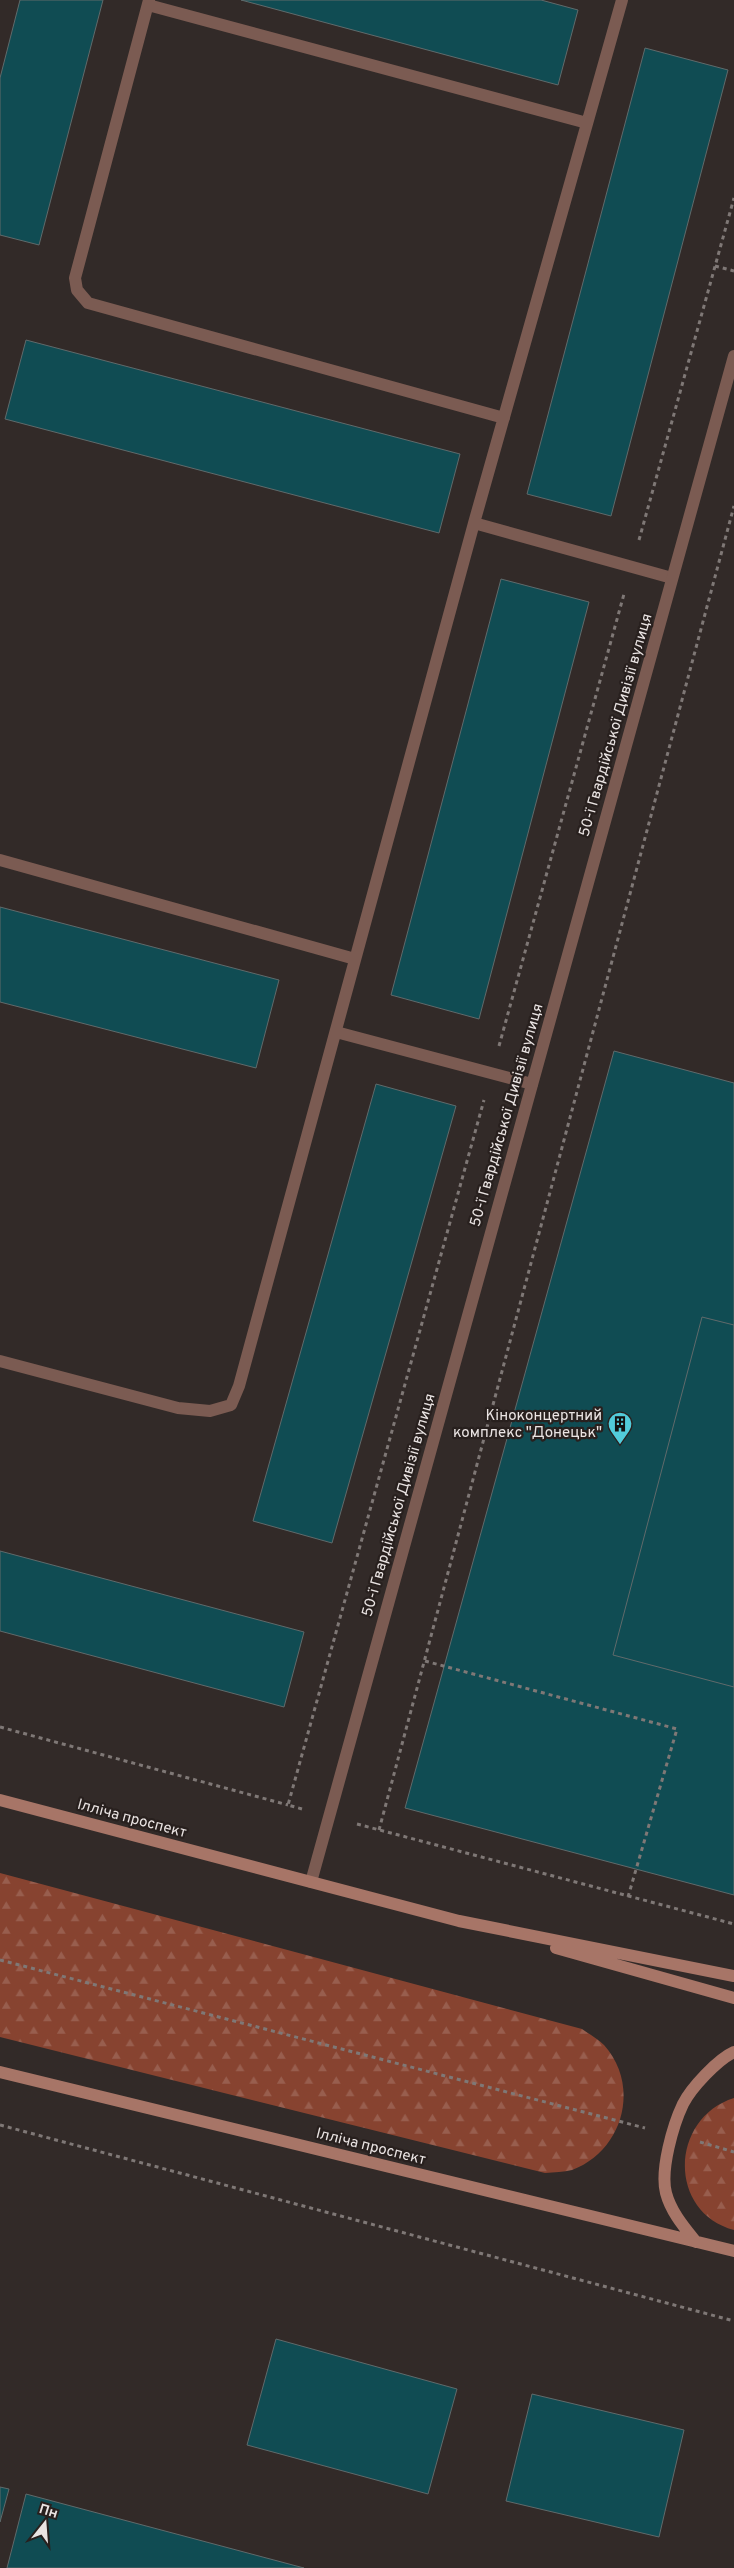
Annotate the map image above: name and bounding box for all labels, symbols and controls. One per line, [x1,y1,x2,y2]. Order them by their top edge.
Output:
street label: 50-ї Гвардійської Дивізії вулиця [575,612,657,839]
street label: 50-ї Гвардійської Дивізії вулиця [466,1002,548,1229]
street label: 50-ї Гвардійської Дивізії вулиця [358,1392,440,1619]
place label: Кіноконцертний комплекс "Донецьк" [453,1407,602,1443]
building icon: Кіноконцертний комплекс "Донецьк" [607,1411,633,1445]
street label: Ілліча проспект [75,1796,189,1843]
street label: Ілліча проспект [314,2125,428,2170]
north arrow [20,2498,70,2548]
text: Пн [37,2501,60,2523]

